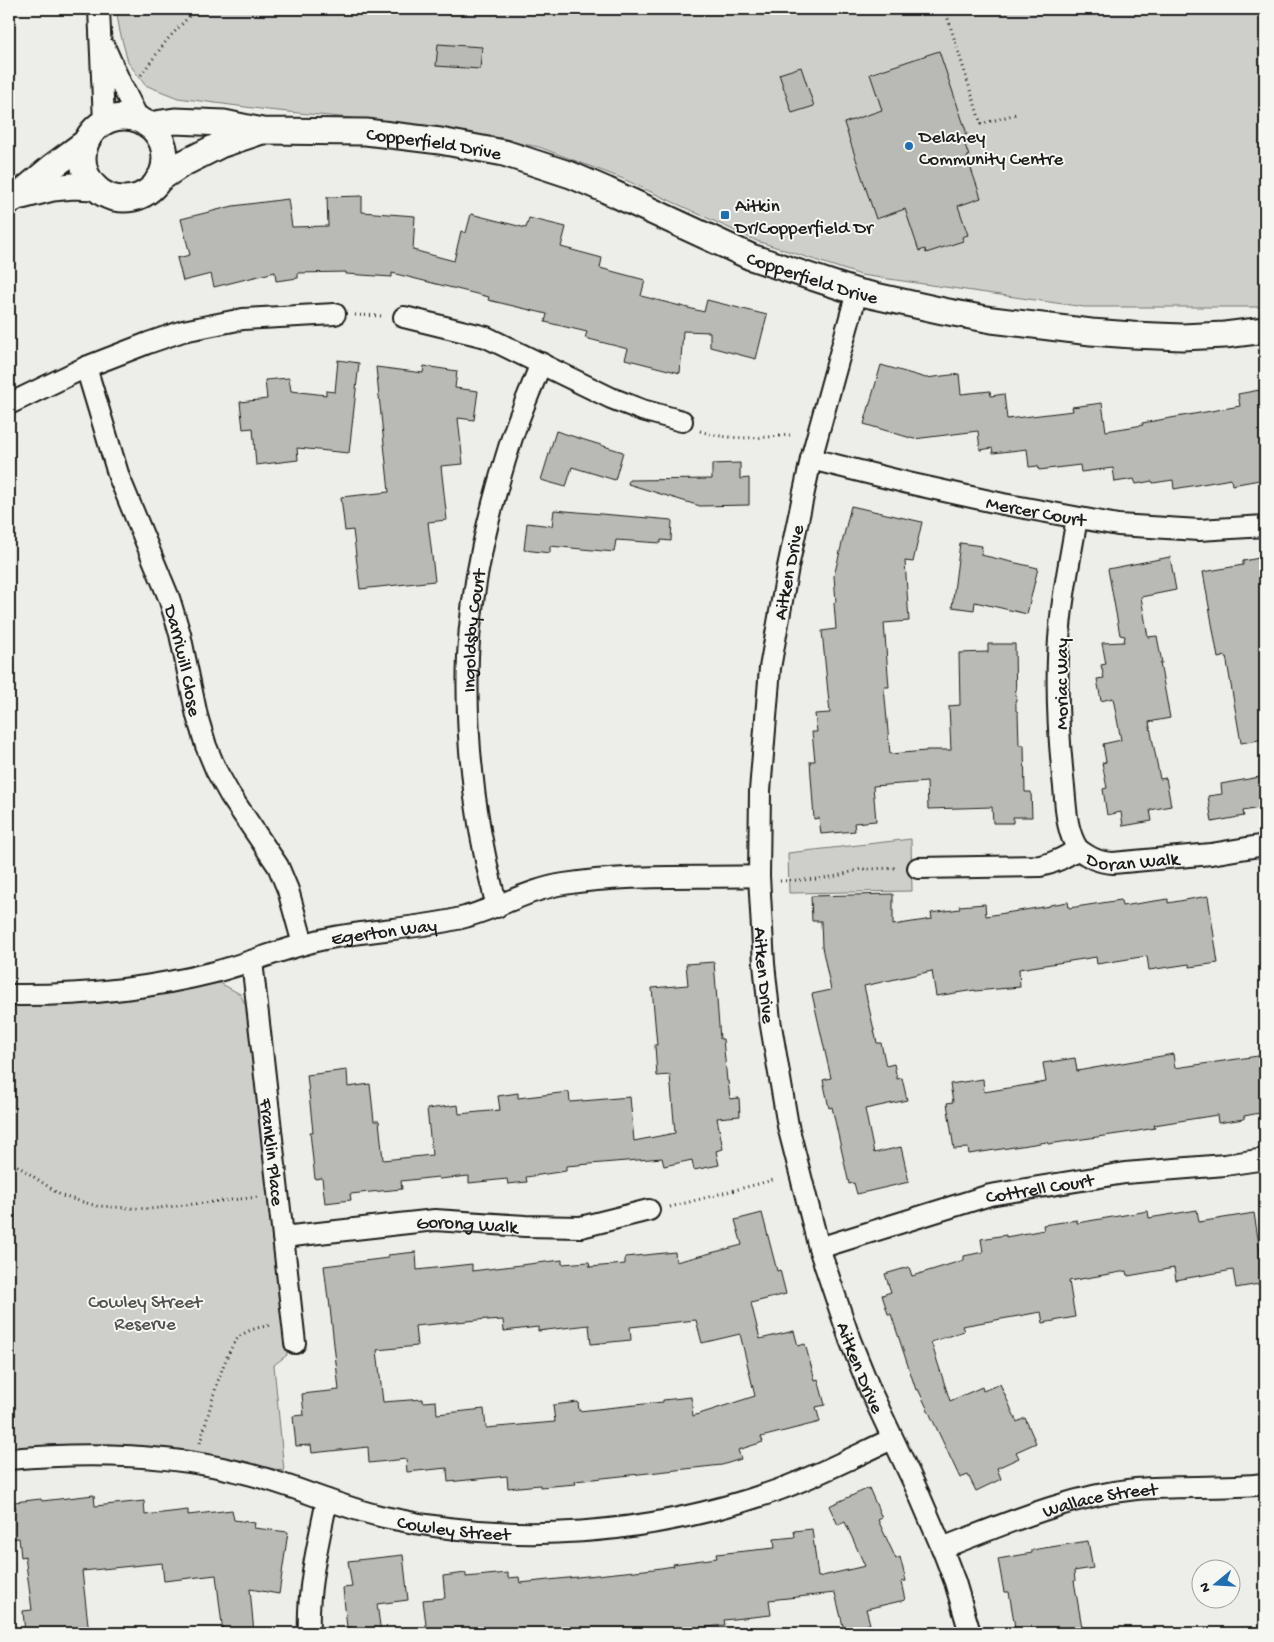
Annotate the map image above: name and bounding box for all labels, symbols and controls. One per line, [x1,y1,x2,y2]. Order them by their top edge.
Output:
street label: Copperfield Drive [365,124,503,167]
place label: Delahey Community Centre [917,127,1063,172]
marker: Delahey Community Centre [903,140,915,152]
place label: Aitkin Dr/Copperfield Dr [733,196,875,241]
marker: Aitkin Dr/Copperfield Dr [719,209,731,221]
street label: Copperfield Drive [743,248,880,311]
street label: Mercer Court [984,493,1089,534]
street label: Aitken Drive [770,523,811,622]
street label: Ingoldsby Court [459,566,493,693]
street label: Darriwill Close [156,601,205,719]
street label: Moriac Way [1052,638,1075,730]
street label: Doran Walk [1080,848,1182,878]
street label: Egerton Way [329,915,439,952]
street label: Aitken Drive [747,927,778,1025]
street label: Franklin Place [252,1096,287,1207]
street label: Cottrell Court [984,1170,1098,1211]
street label: Gorong Walk [415,1212,520,1241]
park label: Cowley Street Reserve [88,1292,204,1337]
street label: Aitken Drive [830,1320,887,1418]
street label: Wallace Street [1040,1479,1160,1525]
street label: Cowley Street [395,1512,513,1548]
north arrow [1192,1560,1242,1610]
text: N [1197,1580,1216,1594]

